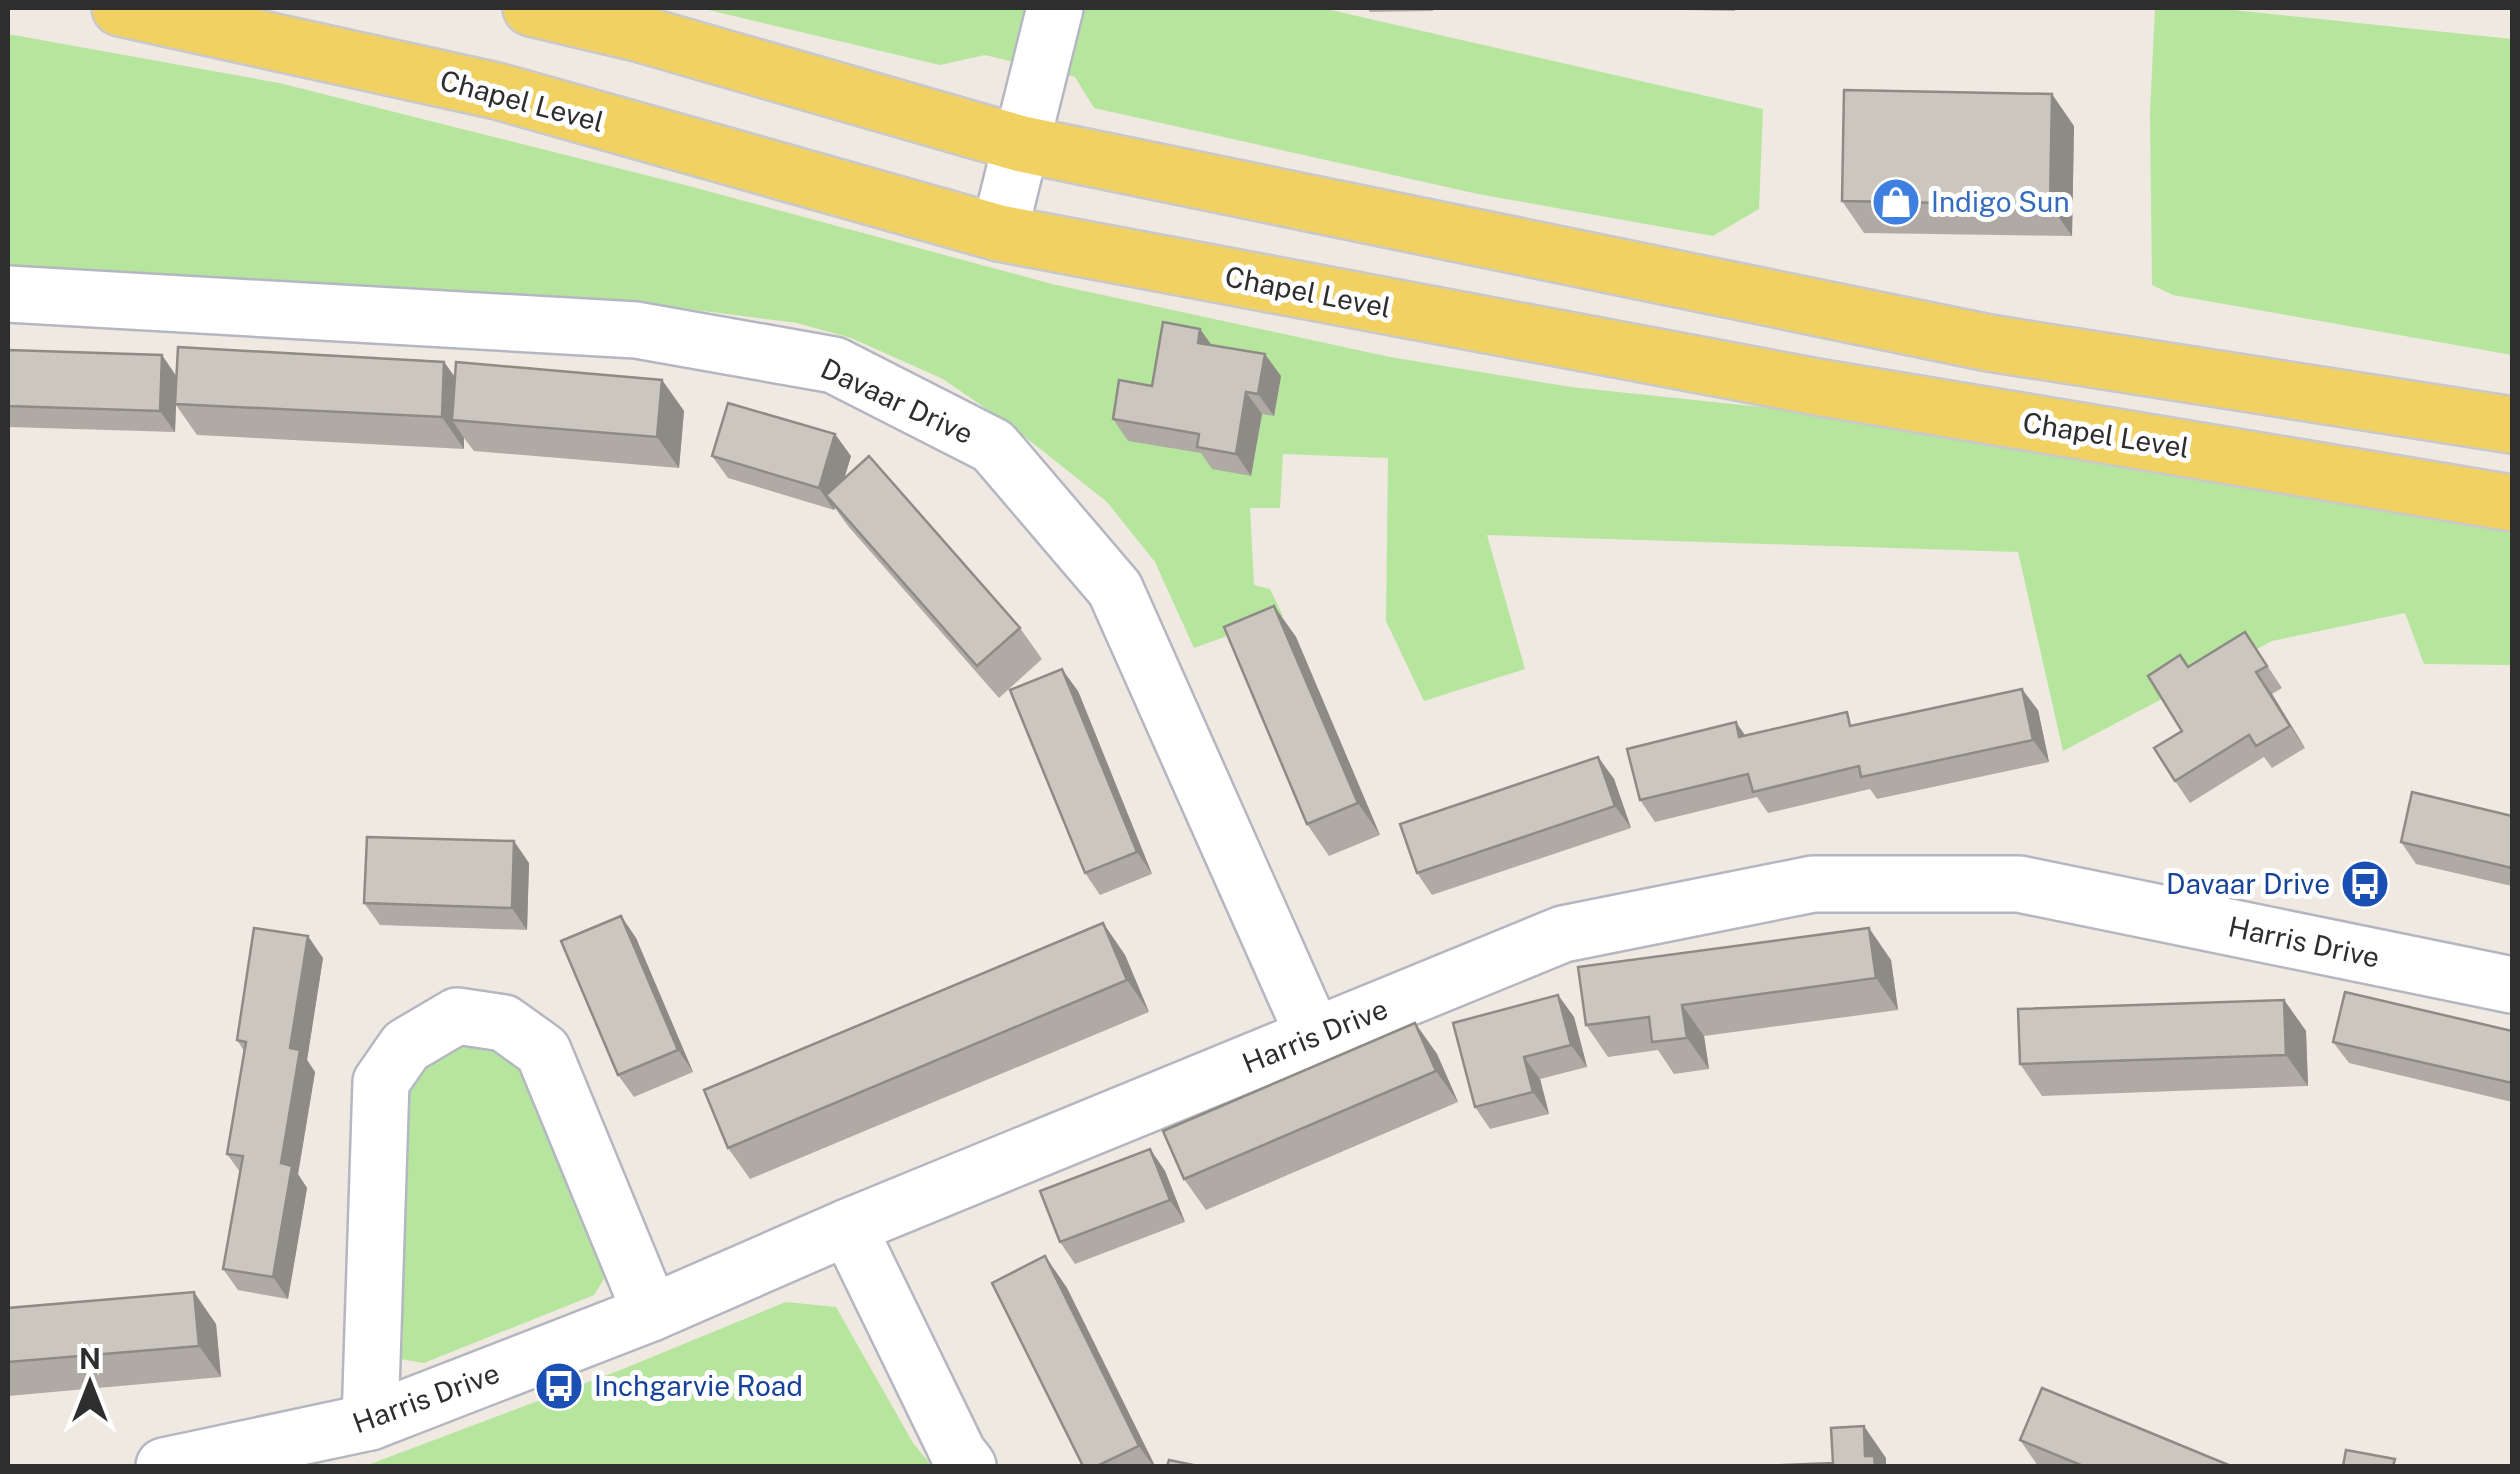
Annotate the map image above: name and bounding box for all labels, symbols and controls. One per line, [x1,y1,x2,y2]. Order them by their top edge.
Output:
street label: Chapel Level [437,63,608,138]
shop icon: Indigo Sun [1870,176,1922,228]
place label: Indigo Sun [1931,185,2070,218]
street label: Chapel Level [1222,259,1394,324]
street label: Davaar Drive [816,351,978,450]
street label: Chapel Level [2020,405,2192,464]
bus stop icon: Davaar Drive [2339,858,2391,910]
place label: Davaar Drive [2166,867,2330,900]
street label: Harris Drive [2226,909,2383,974]
street label: Harris Drive [1237,991,1392,1080]
north arrow [40,1334,140,1434]
text: N [79,1342,101,1375]
street label: Harris Drive [348,1356,504,1439]
bus stop icon: Inchgarvie Road [533,1360,585,1412]
place label: Inchgarvie Road [594,1369,803,1402]

